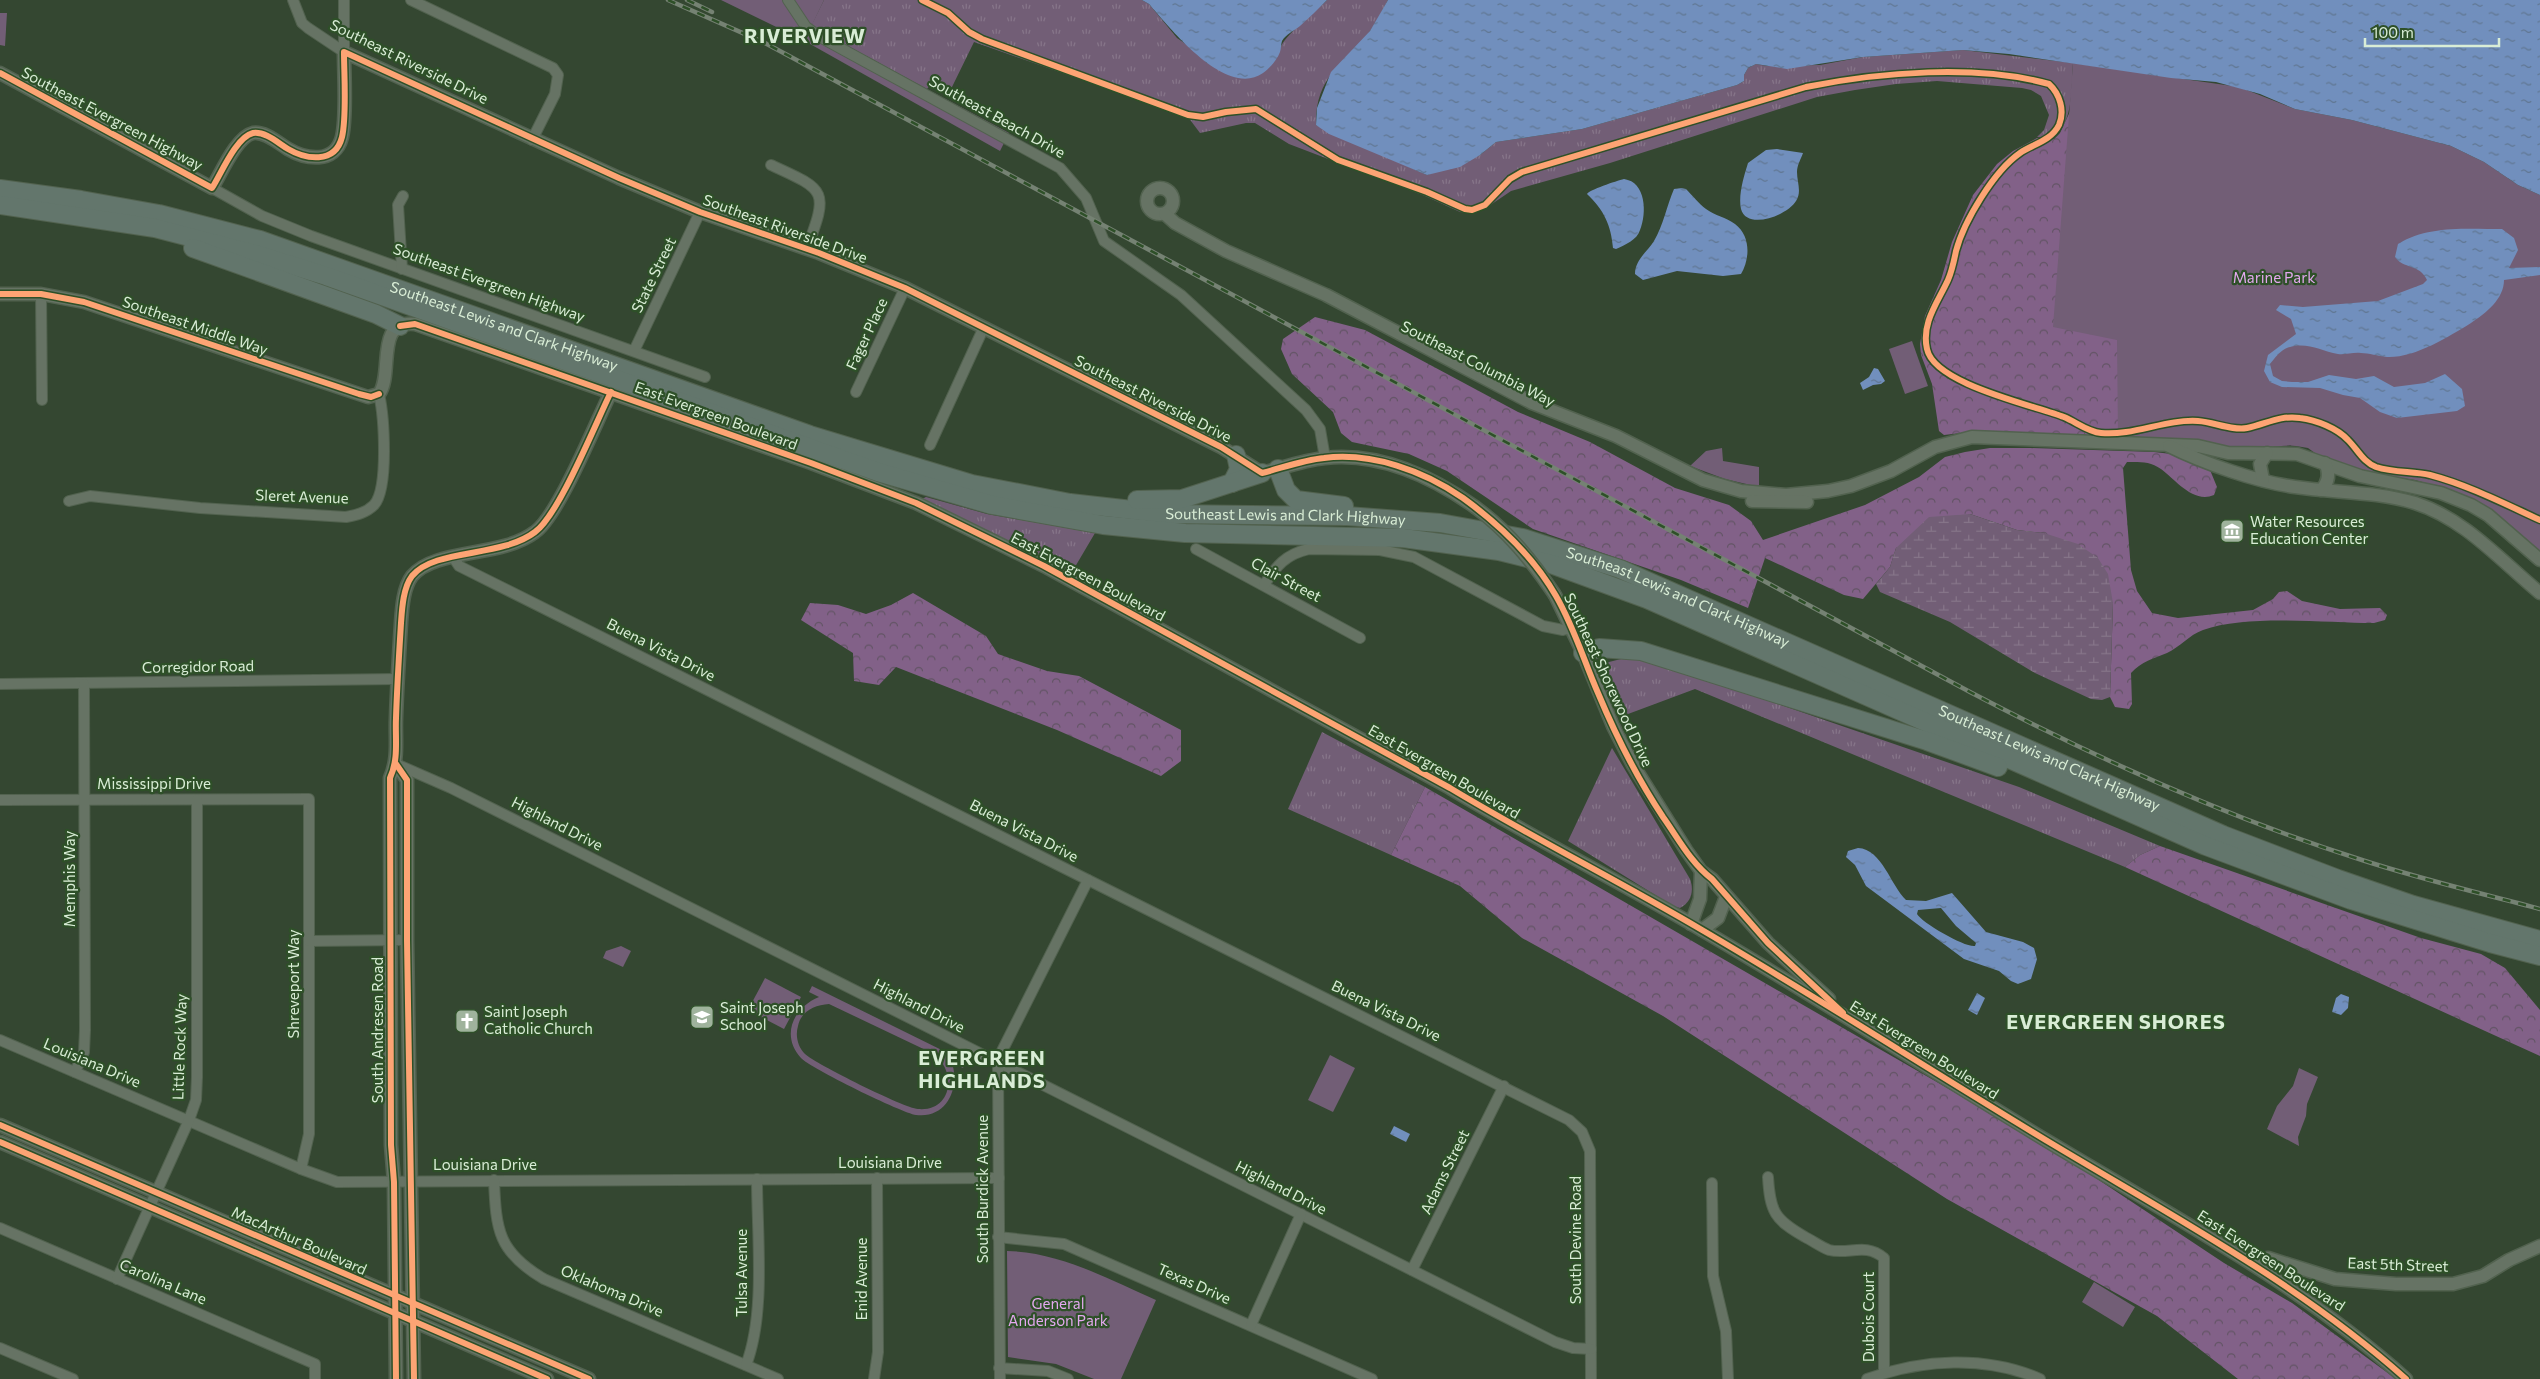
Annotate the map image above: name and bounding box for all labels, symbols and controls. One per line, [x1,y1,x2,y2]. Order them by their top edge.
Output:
street label: Southeast Riverside Drive [327,15,492,107]
scale bar [2365,15,2499,47]
district label: RIVERVIEW [744,23,866,47]
text: 100 m [2372,23,2414,41]
street label: Southeast Evergreen Highway [19,63,206,174]
street label: Southeast Beach Drive [926,71,1069,161]
street label: Southeast Riverside Drive [701,190,870,266]
street label: State Street [627,234,679,315]
street label: Southeast Evergreen Highway [391,239,588,325]
park label: Marine Park [2233,268,2315,286]
street label: Southeast Lewis and Clark Highway [388,277,621,374]
street label: Southeast Middle Way [120,292,271,358]
street label: Fager Place [842,295,891,372]
street label: Southeast Columbia Way [1398,316,1559,410]
street label: Southeast Riverside Drive [1072,351,1235,446]
street label: East Evergreen Boulevard [632,377,800,453]
street label: Sleret Avenue [255,485,349,507]
street label: Southeast Lewis and Clark Highway [1165,504,1407,528]
place label: Water Resources Education Center [2250,512,2368,547]
museum icon: Water Resources Education Center [2219,518,2245,544]
street label: East Evergreen Boulevard [1008,528,1169,624]
street label: Southeast Lewis and Clark Highway [1564,542,1793,651]
street label: Clair Street [1248,553,1325,605]
street label: Southeast Shorewood Drive [1561,590,1657,769]
street label: Buena Vista Drive [604,614,719,684]
street label: Corregidor Road [142,656,254,676]
street label: Southeast Lewis and Clark Highway [1936,701,2163,814]
street label: East Evergreen Boulevard [1365,720,1524,822]
street label: Mississippi Drive [97,774,211,792]
street label: Highland Drive [509,792,606,854]
street label: Buena Vista Drive [967,795,1082,865]
street label: Memphis Way [60,831,78,927]
street label: Shreveport Way [284,929,302,1038]
street label: South Andresen Road [368,957,386,1103]
street label: Highland Drive [871,974,968,1036]
street label: Buena Vista Drive [1329,976,1444,1044]
street label: Little Rock Way [168,993,190,1100]
street label: East Evergreen Boulevard [1847,996,2002,1102]
place label: Saint Joseph School [720,998,804,1033]
place label: Saint Joseph Catholic Church [484,1002,593,1037]
school or university icon: Saint Joseph School [689,1004,715,1030]
church icon: Saint Joseph Catholic Church [454,1008,480,1034]
district label: EVERGREEN SHORES [2006,1009,2226,1033]
street label: Louisiana Drive [41,1034,144,1091]
district label: EVERGREEN HIGHLANDS [918,1045,1046,1092]
street label: South Burdick Avenue [973,1115,991,1263]
street label: Adams Street [1416,1126,1472,1217]
street label: Louisiana Drive [838,1153,942,1171]
street label: Louisiana Drive [433,1155,537,1173]
street label: Highland Drive [1233,1156,1330,1218]
street label: South Devine Road [1566,1176,1584,1304]
street label: MacArthur Boulevard [229,1202,370,1278]
street label: East Evergreen Boulevard [2194,1206,2349,1315]
street label: Tulsa Avenue [732,1229,750,1317]
street label: Enid Avenue [852,1237,870,1320]
street label: East 5th Street [2347,1253,2449,1275]
street label: Carolina Lane [117,1255,210,1308]
street label: Texas Drive [1155,1259,1234,1307]
street label: Oklahoma Drive [558,1260,666,1320]
street label: Dubois Court [1859,1272,1877,1362]
park label: General Anderson Park [1008,1294,1108,1329]

